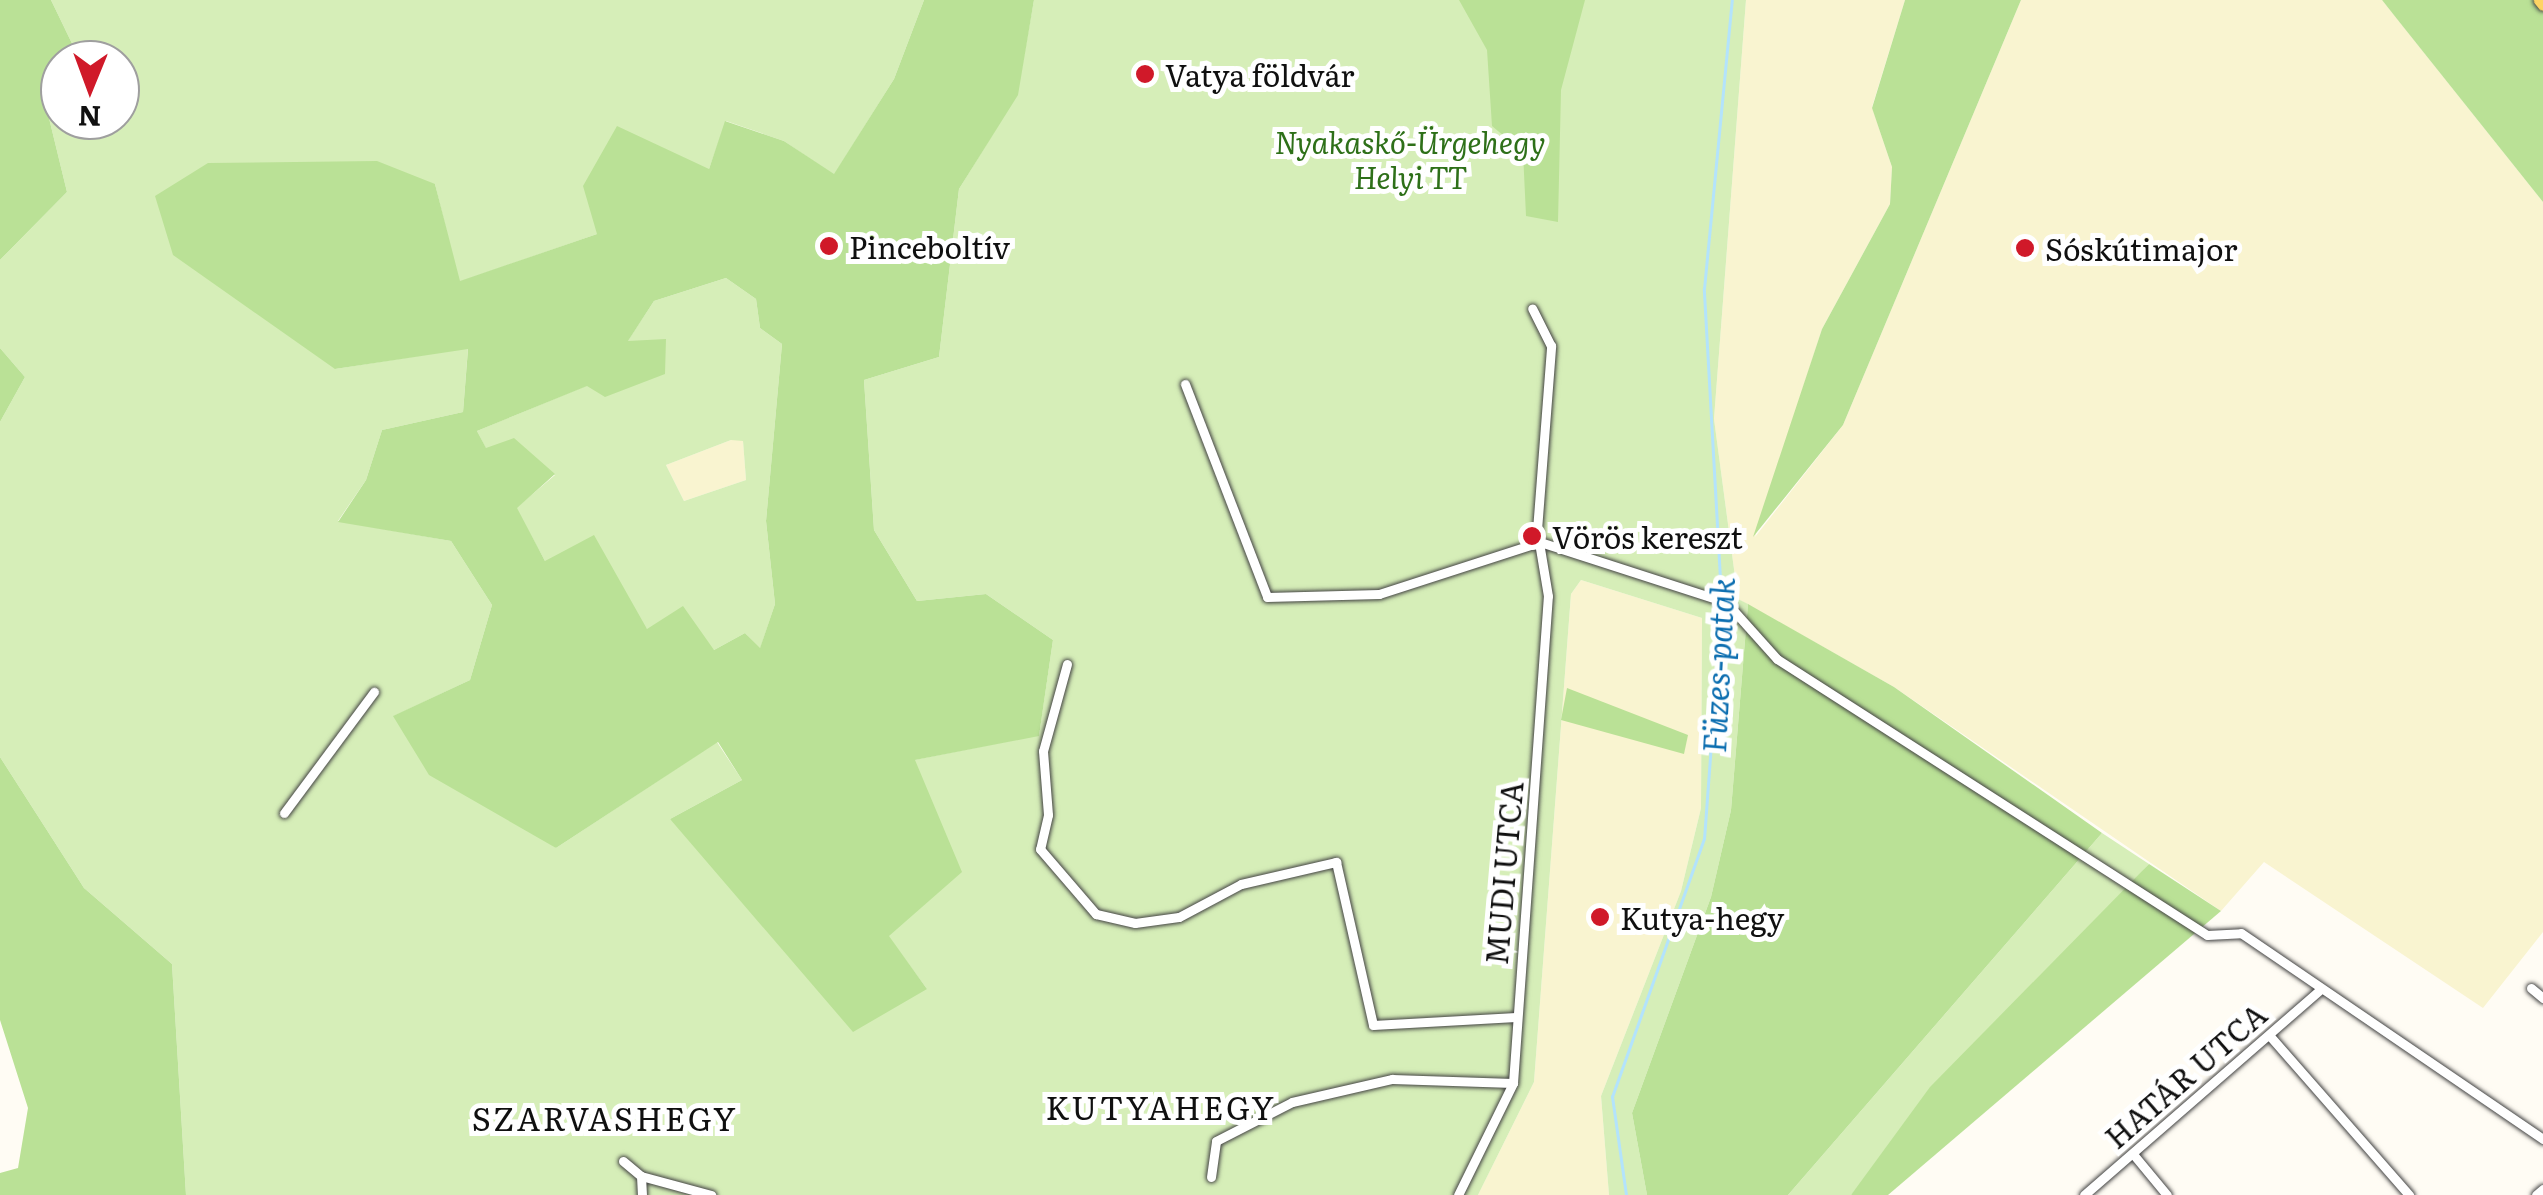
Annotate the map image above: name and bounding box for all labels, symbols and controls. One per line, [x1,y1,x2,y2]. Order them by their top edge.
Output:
north arrow [40,40,140,140]
place label: Vatya földvár [1165,56,1354,92]
marker: Vatya földvár [1134,63,1156,85]
text: N [77,97,102,139]
park label: Nyakaskő-Ürgehegy Helyi TT [1274,123,1546,194]
place label: Pinceboltív [849,228,1010,264]
place label: Sóskútimajor [2045,230,2237,266]
marker: Pinceboltív [818,235,840,257]
marker: Sóskútimajor [2014,237,2036,259]
place label: Vörös kereszt [1552,518,1743,554]
marker: Vörös kereszt [1521,525,1543,547]
water label: Füzes-patak [1693,576,1741,754]
street label: MUDI UTCA [1477,780,1529,966]
place label: Kutya-hegy [1620,899,1784,935]
marker: Kutya-hegy [1589,906,1611,928]
street label: HATÁR UTCA [2097,995,2273,1155]
district label: KUTYAHEGY [1045,1087,1277,1125]
district label: SZARVASHEGY [472,1098,738,1136]

